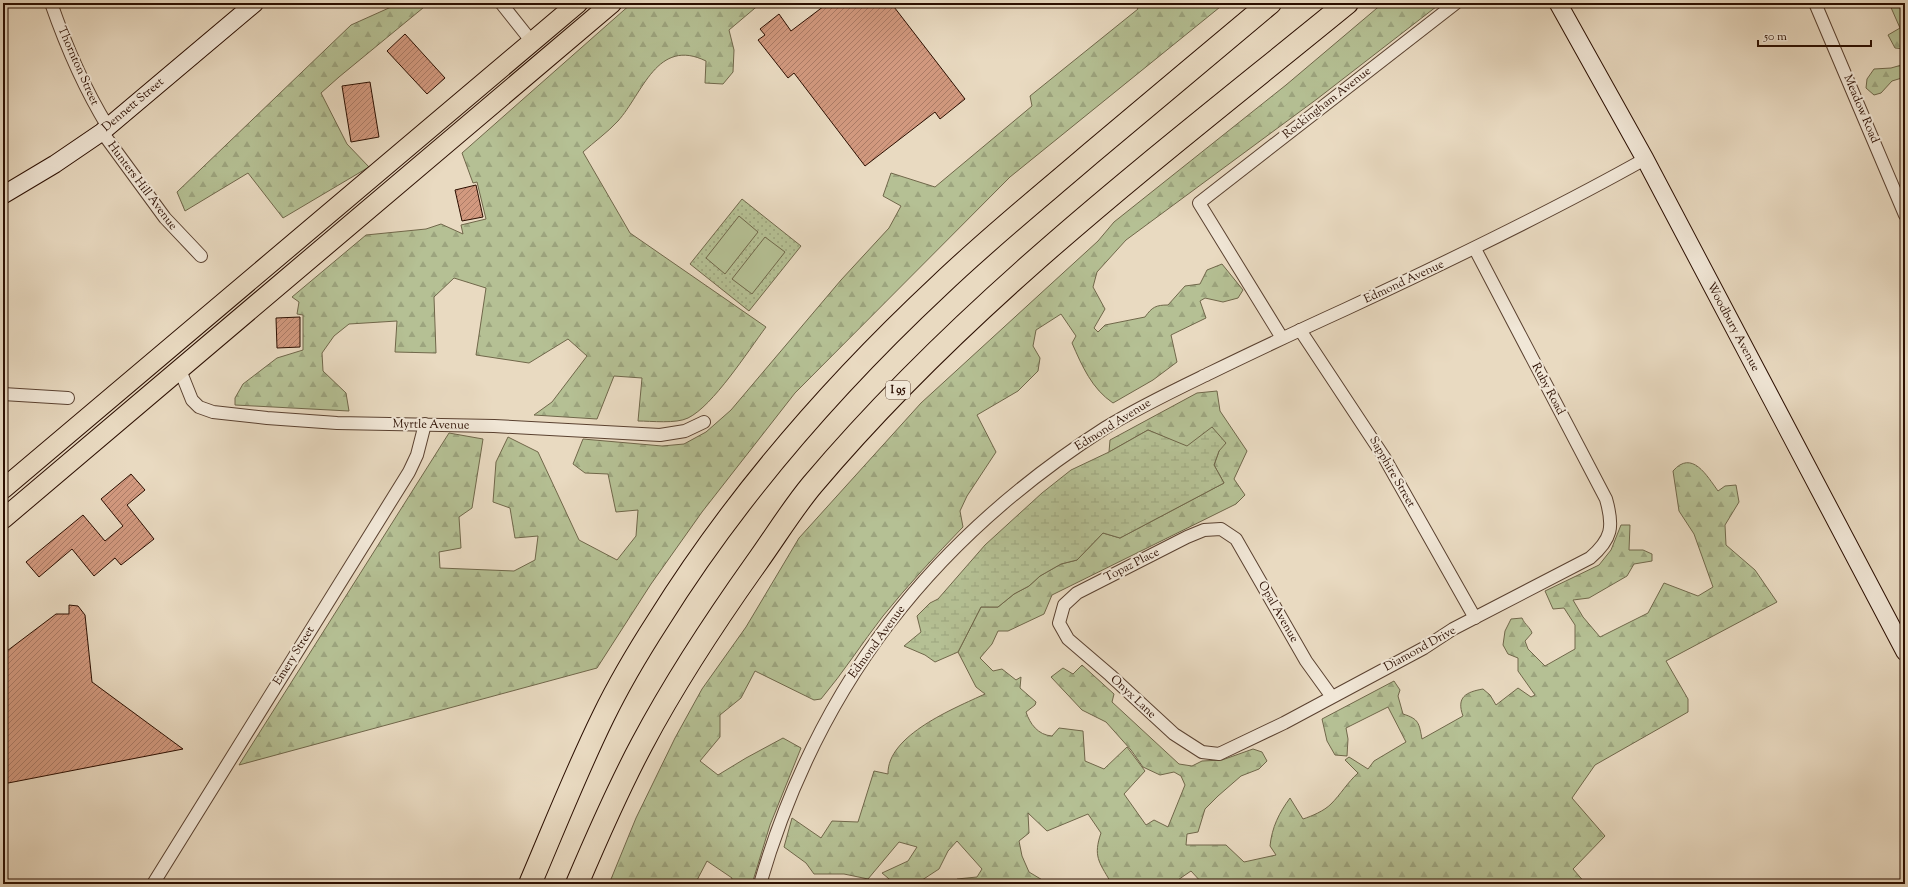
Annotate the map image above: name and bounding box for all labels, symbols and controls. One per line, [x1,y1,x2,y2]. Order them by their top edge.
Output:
scale bar [1758,22,1871,48]
street label: Thornton Street [53,24,103,108]
text: 50 m [1763,28,1787,46]
street label: Rockingham Avenue [1279,62,1375,143]
street label: Meadow Road [1838,72,1884,146]
street label: Dennett Street [98,74,168,136]
street label: Hunters Hill Avenue [103,138,182,235]
street label: Edmond Avenue [1361,255,1448,308]
street label: Woodbury Avenue [1702,279,1764,375]
street label: Ruby Road [1527,360,1569,418]
road number: I 95 [886,381,910,399]
street label: Edmond Avenue [1071,394,1155,456]
street label: Myrtle Avenue [392,415,470,435]
street label: Sapphire Street [1364,433,1420,511]
street label: Topaz Place [1101,543,1163,587]
street label: Opal Avenue [1253,578,1303,646]
street label: Edmond Avenue [844,601,910,682]
street label: Diamond Drive [1381,622,1460,676]
street label: Emery Street [269,623,319,689]
street label: Onyx Lane [1106,671,1160,723]

